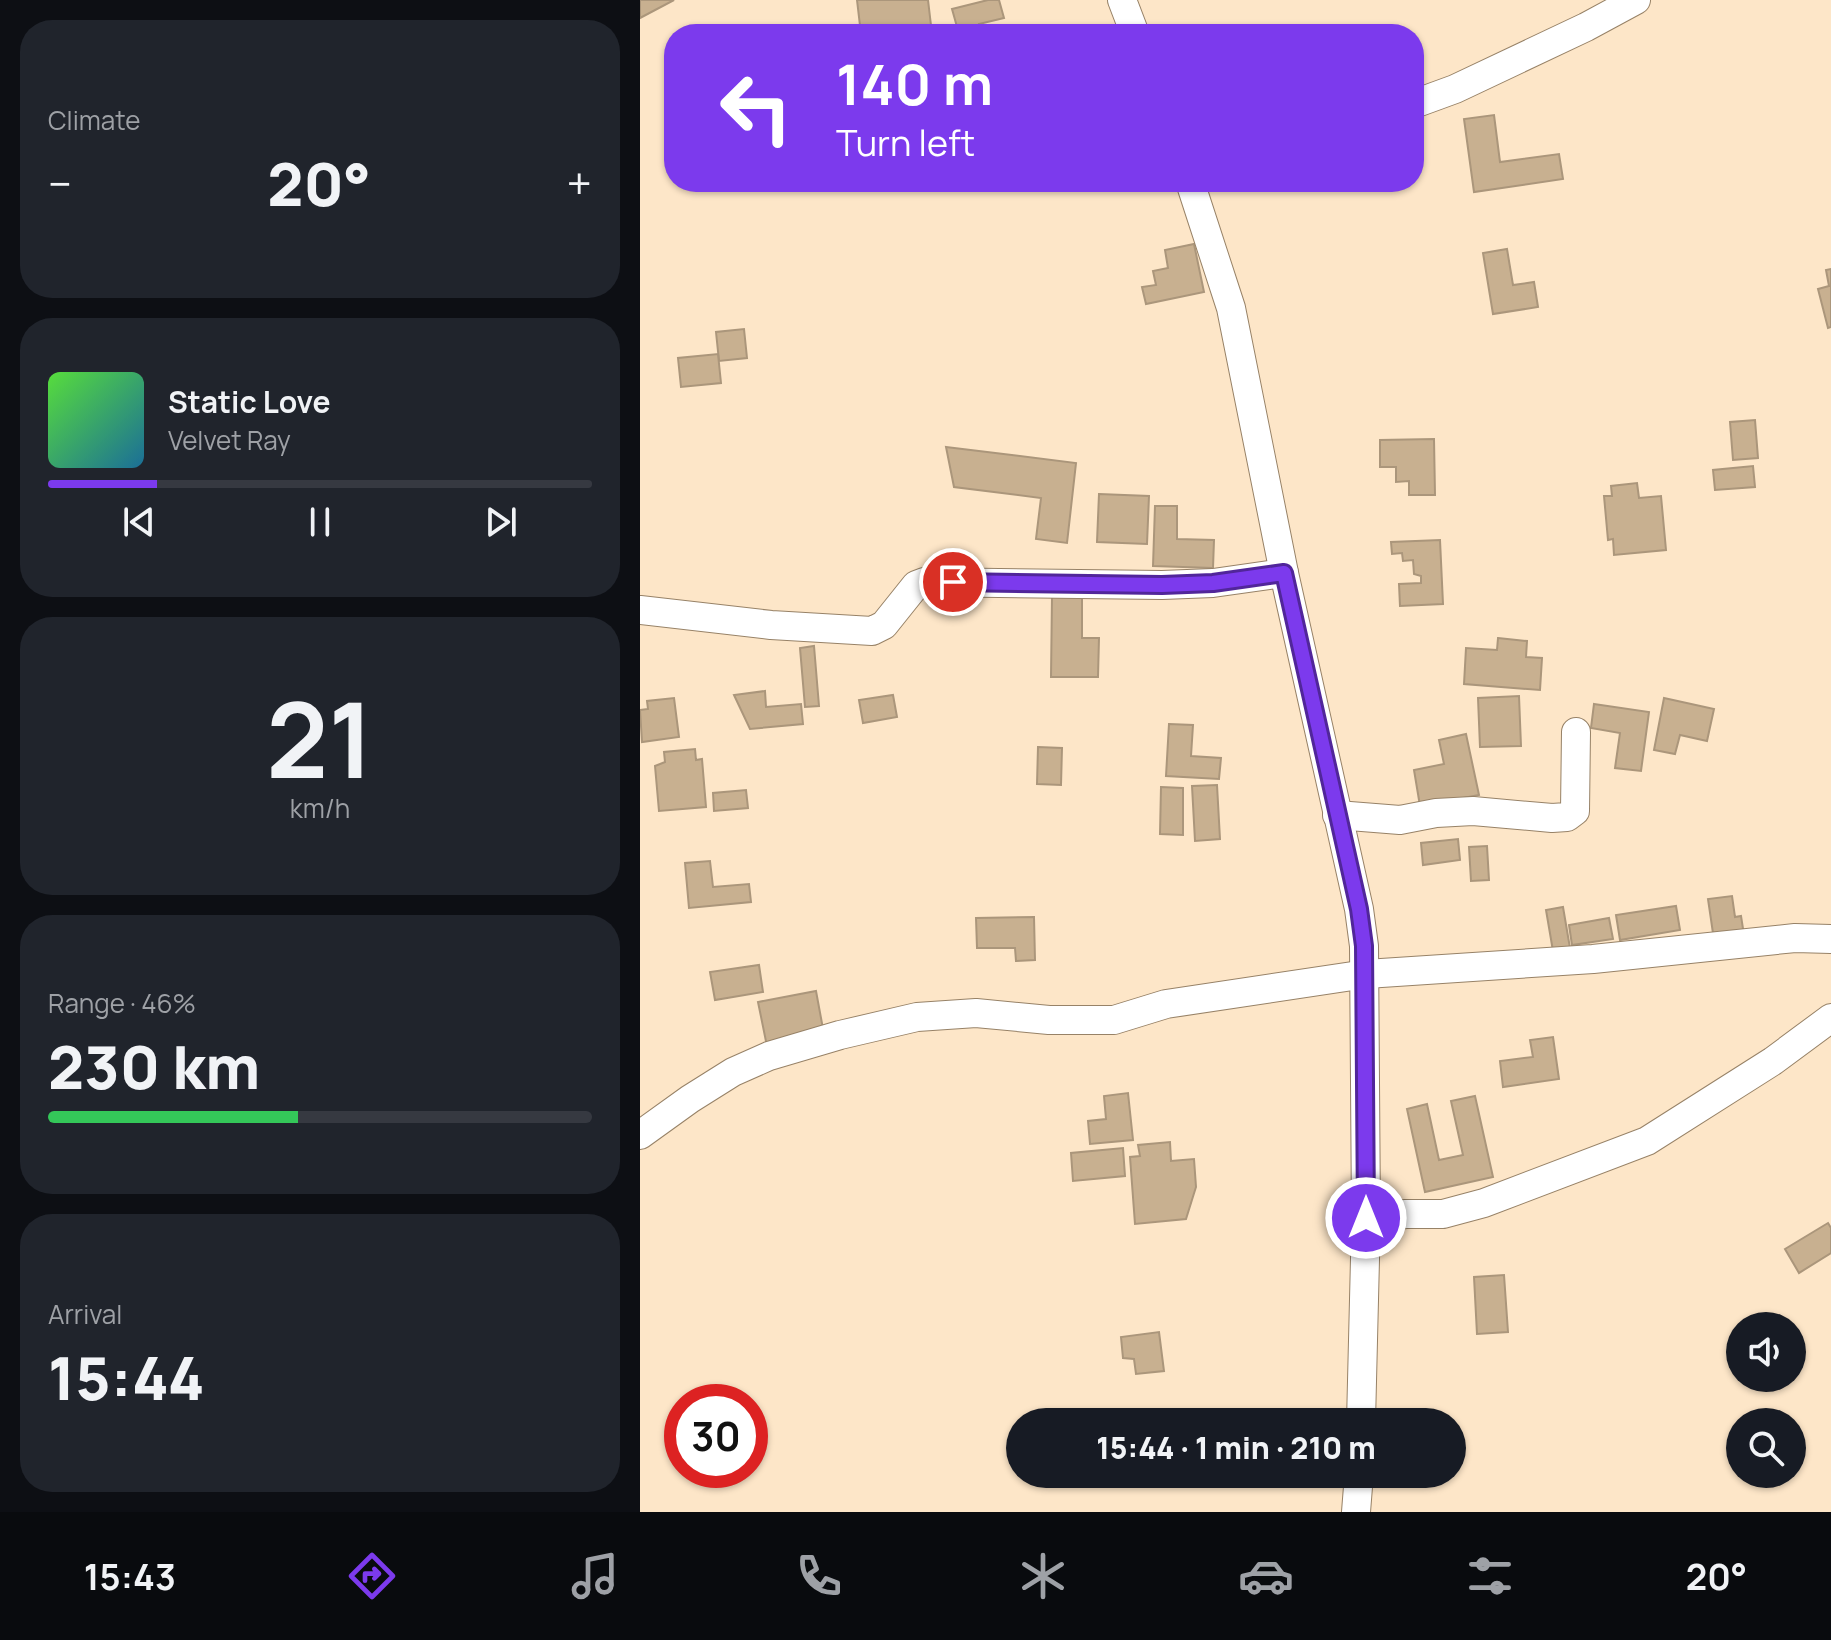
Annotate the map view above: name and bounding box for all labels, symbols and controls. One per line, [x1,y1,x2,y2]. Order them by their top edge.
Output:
text: 140 m [836,45,993,122]
icon: left [704,56,808,160]
text: Climate [48,102,140,138]
text: Turn left [836,118,975,167]
text: 20° [267,142,371,224]
text: − [48,153,72,213]
text: + [567,153,592,213]
text: Static Love [168,381,331,422]
text: Velvet Ray [168,422,291,458]
icon: previous [117,500,161,544]
icon: pause [298,500,342,544]
icon: next [479,500,523,544]
pin [919,548,987,616]
icon: arrive [931,560,975,604]
text: 21 [266,667,374,809]
text: km/h [290,790,350,826]
text: Range · 46% [48,985,196,1021]
text: 230 km [48,1025,260,1107]
position arrow [1324,1176,1408,1260]
text: Arrival [48,1296,122,1332]
map controls [1726,1312,1806,1488]
button: sound [1726,1312,1806,1392]
text: 15:44 [48,1336,205,1418]
speed limit sign: 30 [664,1384,768,1488]
button: search [1726,1408,1806,1488]
text: 15:44 · 1 min · 210 m [1096,1427,1376,1468]
icon: directions [344,1548,400,1604]
icon: music [567,1548,623,1604]
icon: phone [791,1548,847,1604]
icon: climate [1015,1548,1071,1604]
icon: car [1238,1548,1294,1604]
icon: filters [1462,1548,1518,1604]
text: 15:43 [84,1552,176,1601]
text: 20° [1686,1552,1747,1601]

